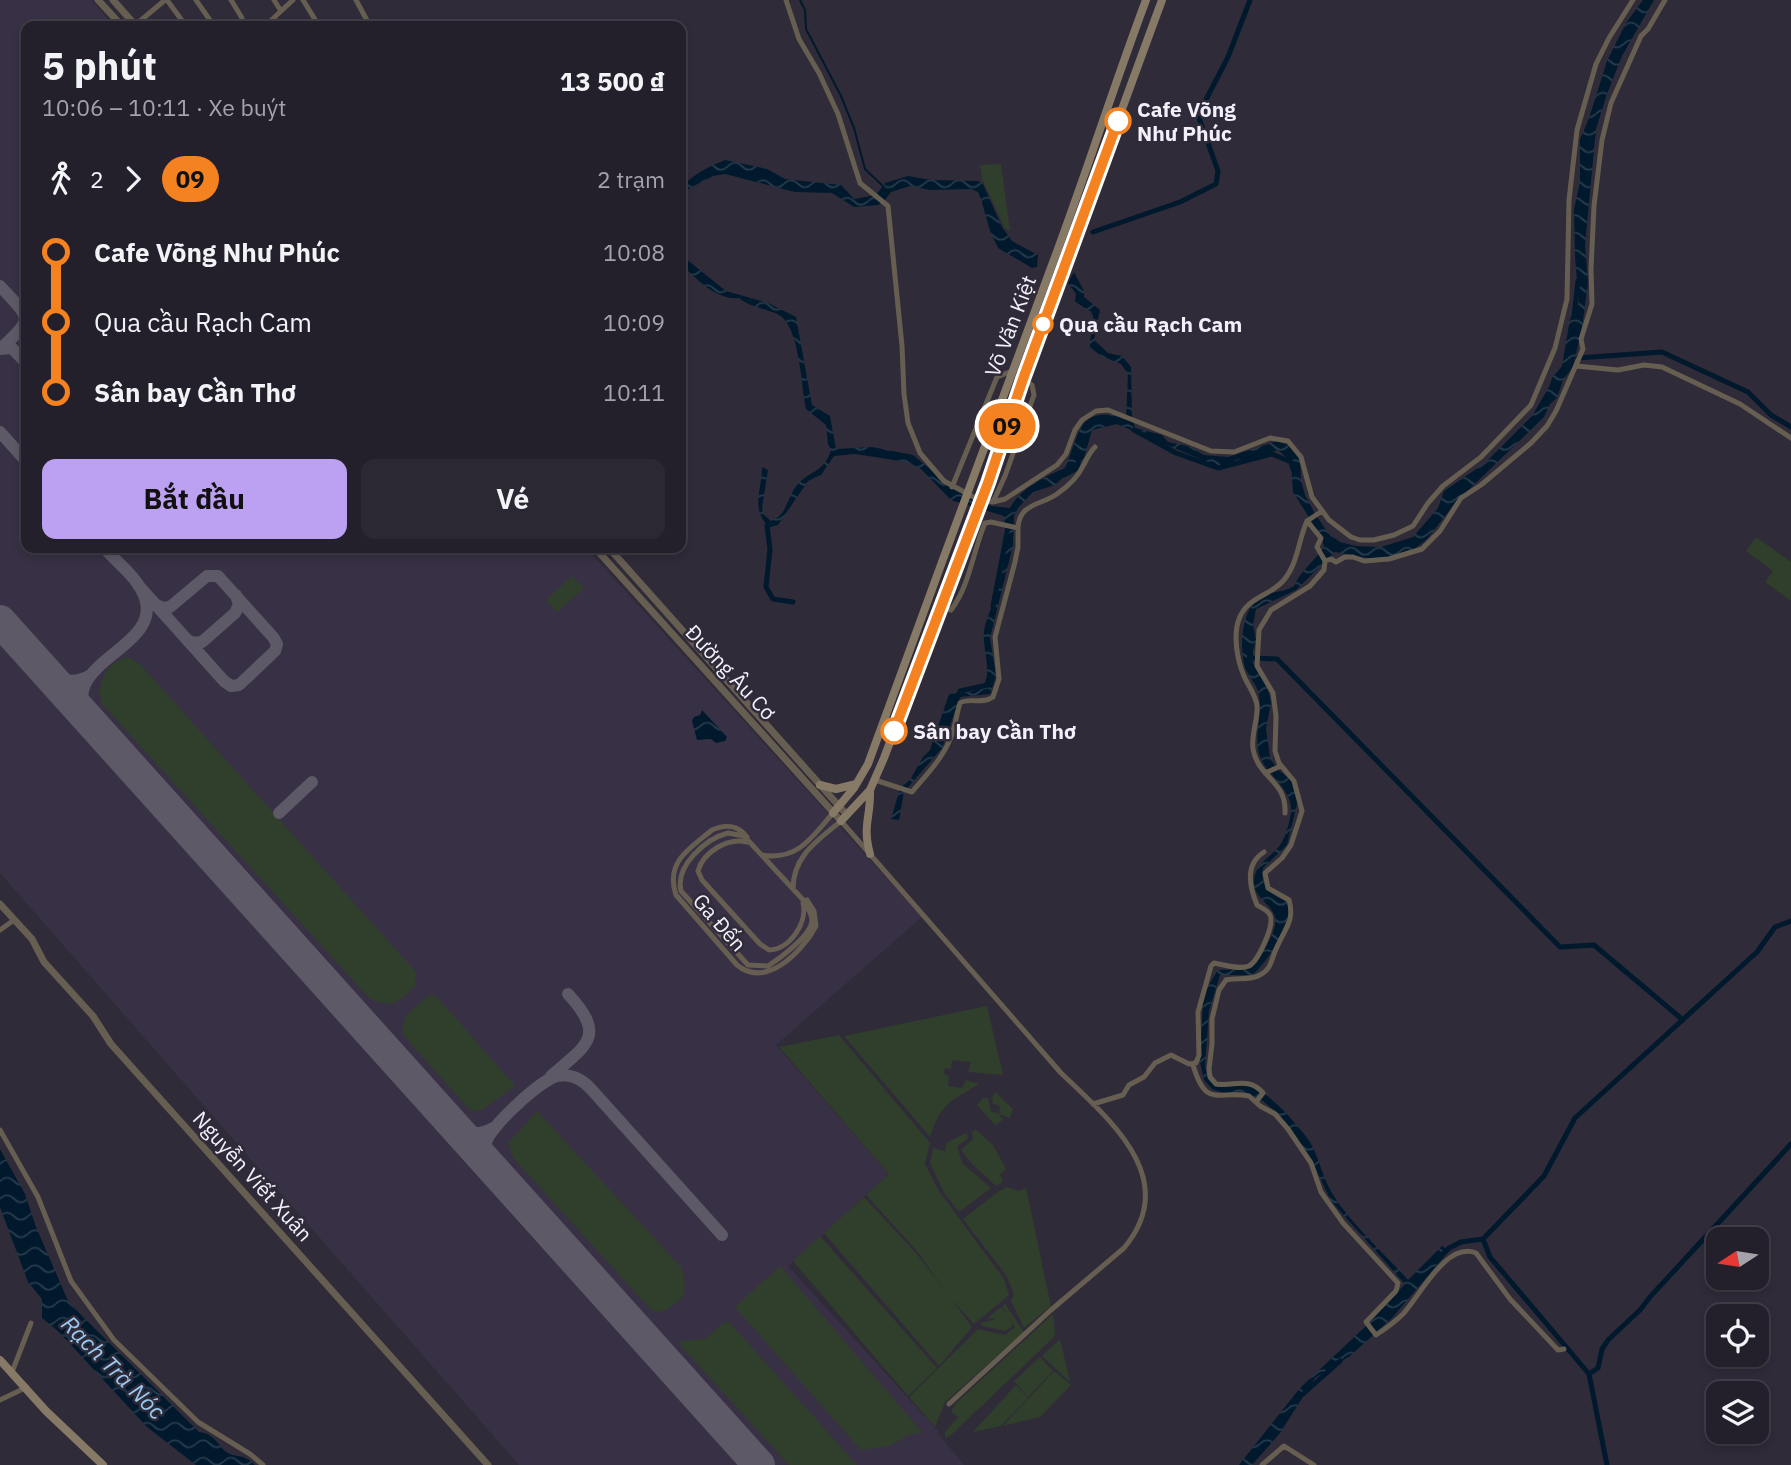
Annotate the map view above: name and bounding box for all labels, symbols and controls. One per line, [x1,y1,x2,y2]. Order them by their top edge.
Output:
text: 5 phút [42,41,157,90]
text: 13 500 ₫ [560,64,665,98]
text: 10:06 – 10:11 · Xe buýt [42,92,286,122]
place label: Cafe Võng Như Phúc [1137,95,1236,147]
marker: Cafe Võng Như Phúc [1105,108,1131,134]
icon: walk [42,160,80,198]
icon: forward [114,160,152,198]
text: 09 [176,163,205,195]
text: 2 [90,164,104,194]
text: 2 trạm [597,164,665,194]
text: Cafe Võng Như Phúc [94,235,340,269]
text: 10:08 [603,237,665,267]
street label: Võ Văn Kiệt [978,271,1042,381]
text: Qua cầu Rạch Cam [94,305,312,339]
text: 10:09 [603,307,665,337]
place label: Qua cầu Rạch Cam [1059,310,1242,338]
marker: Qua cầu Rạch Cam [1033,314,1053,334]
text: Sân bay Cần Thơ [94,375,296,409]
text: 10:11 [603,377,665,407]
line badge: 09 [976,403,1038,449]
text: 09 [993,410,1021,442]
button: Bắt đầu [42,459,347,539]
button: Vé [361,459,665,539]
street label: Đường Âu Cơ [680,618,782,726]
place label: Sân bay Cần Thơ [913,717,1076,745]
marker: Sân bay Cần Thơ [881,718,907,744]
street label: Ga Đến [687,887,753,957]
street label: Nguyễn Viết Xuân [187,1105,319,1247]
north arrow [1706,1227,1769,1290]
map controls [1706,1227,1769,1444]
button: locate [1706,1304,1769,1367]
water label: Rạch Trà Nóc [56,1309,172,1425]
button: layers [1706,1381,1769,1444]

